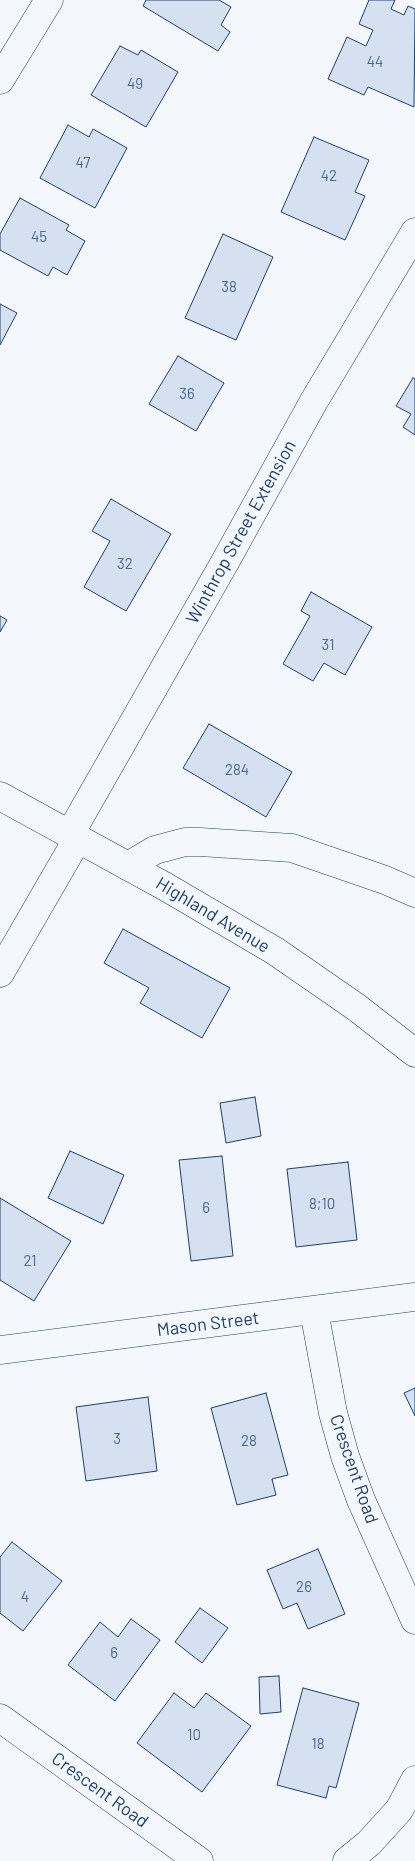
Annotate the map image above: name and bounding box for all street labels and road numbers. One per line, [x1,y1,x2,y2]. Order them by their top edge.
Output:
street label: Winthrop Street Extension [181,436,301,628]
street label: Highland Avenue [152,872,274,958]
street label: Mason Street [156,1307,260,1341]
street label: Crescent Road [325,1412,383,1526]
street label: Crescent Road [48,1748,152,1832]

